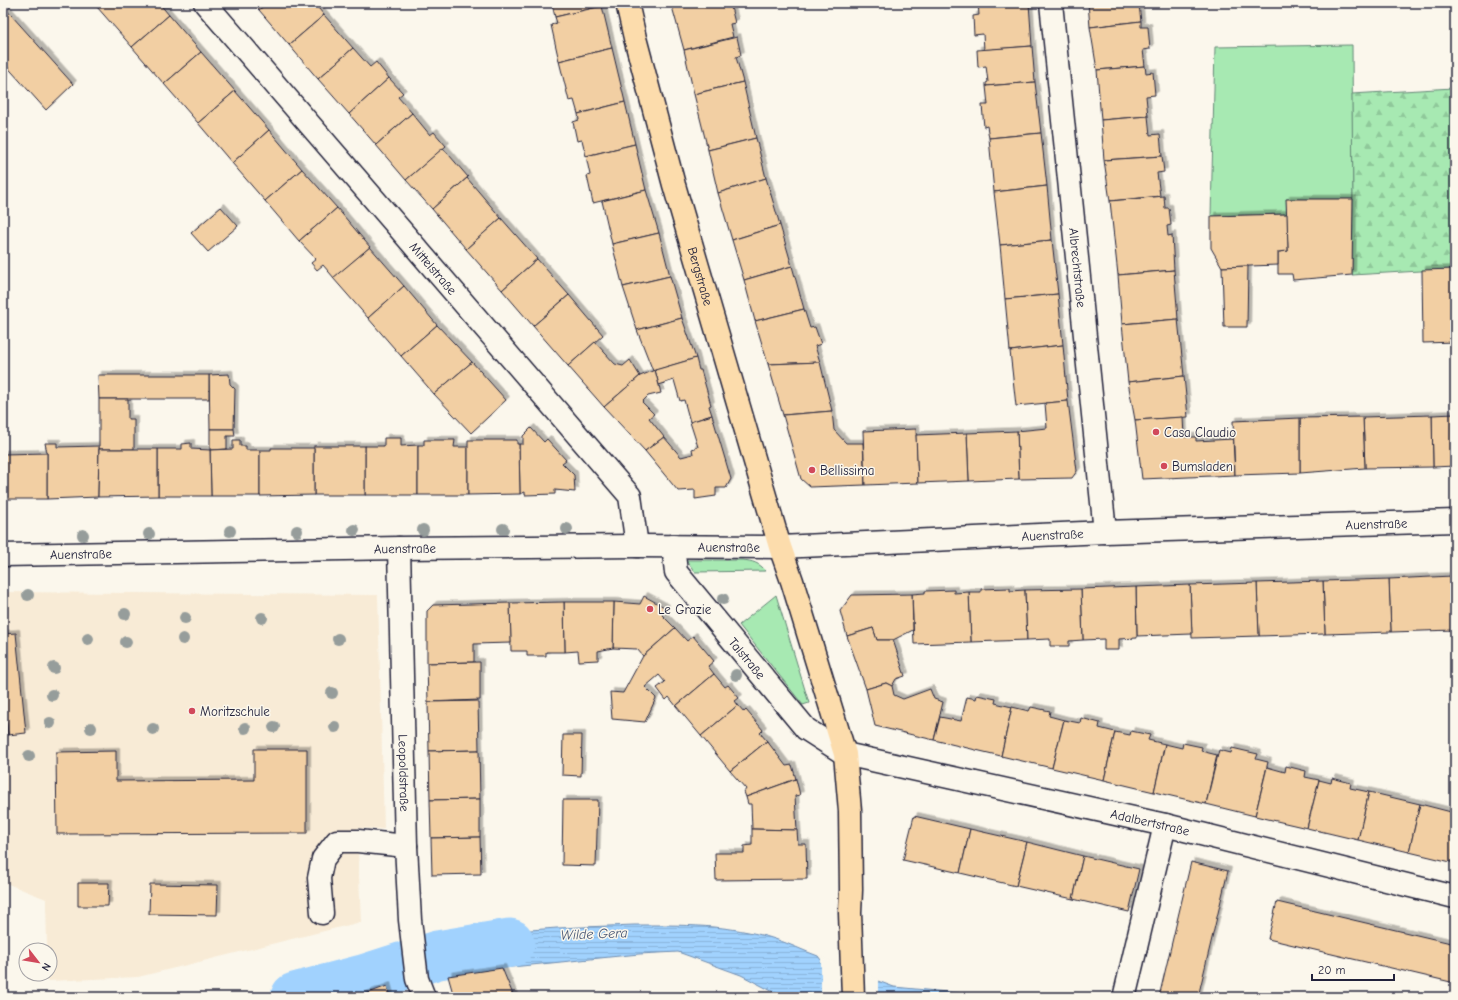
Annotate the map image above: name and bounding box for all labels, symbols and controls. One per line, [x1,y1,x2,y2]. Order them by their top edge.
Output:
street label: Albrechtstraße [1066,227,1090,309]
street label: Mittelstraße [407,239,461,298]
street label: Bergstraße [685,245,717,308]
place label: Casa Claudio [1164,425,1236,440]
marker: Casa Claudio [1151,427,1161,437]
place label: Bumsladen [1172,459,1233,474]
marker: Bumsladen [1159,461,1169,471]
place label: Bellissima [820,463,874,478]
marker: Bellissima [807,465,817,475]
street label: Auenstraße [1345,515,1408,532]
street label: Auenstraße [1021,525,1084,543]
street label: Auenstraße [698,539,761,554]
street label: Auenstraße [374,540,437,556]
street label: Auenstraße [50,546,113,562]
place label: Le Grazie [658,602,712,617]
marker: Le Grazie [645,604,655,614]
street label: Talstraße [726,634,769,682]
place label: Moritzschule [200,704,270,719]
marker: Moritzschule [187,706,197,716]
street label: Leopoldstraße [396,734,413,812]
street label: Adalbertstraße [1109,806,1192,838]
water label: Wilde Gera [560,924,628,944]
north arrow [18,942,58,982]
scale bar [1312,956,1394,982]
text: N [39,960,54,973]
text: 20 m [1318,963,1346,977]

